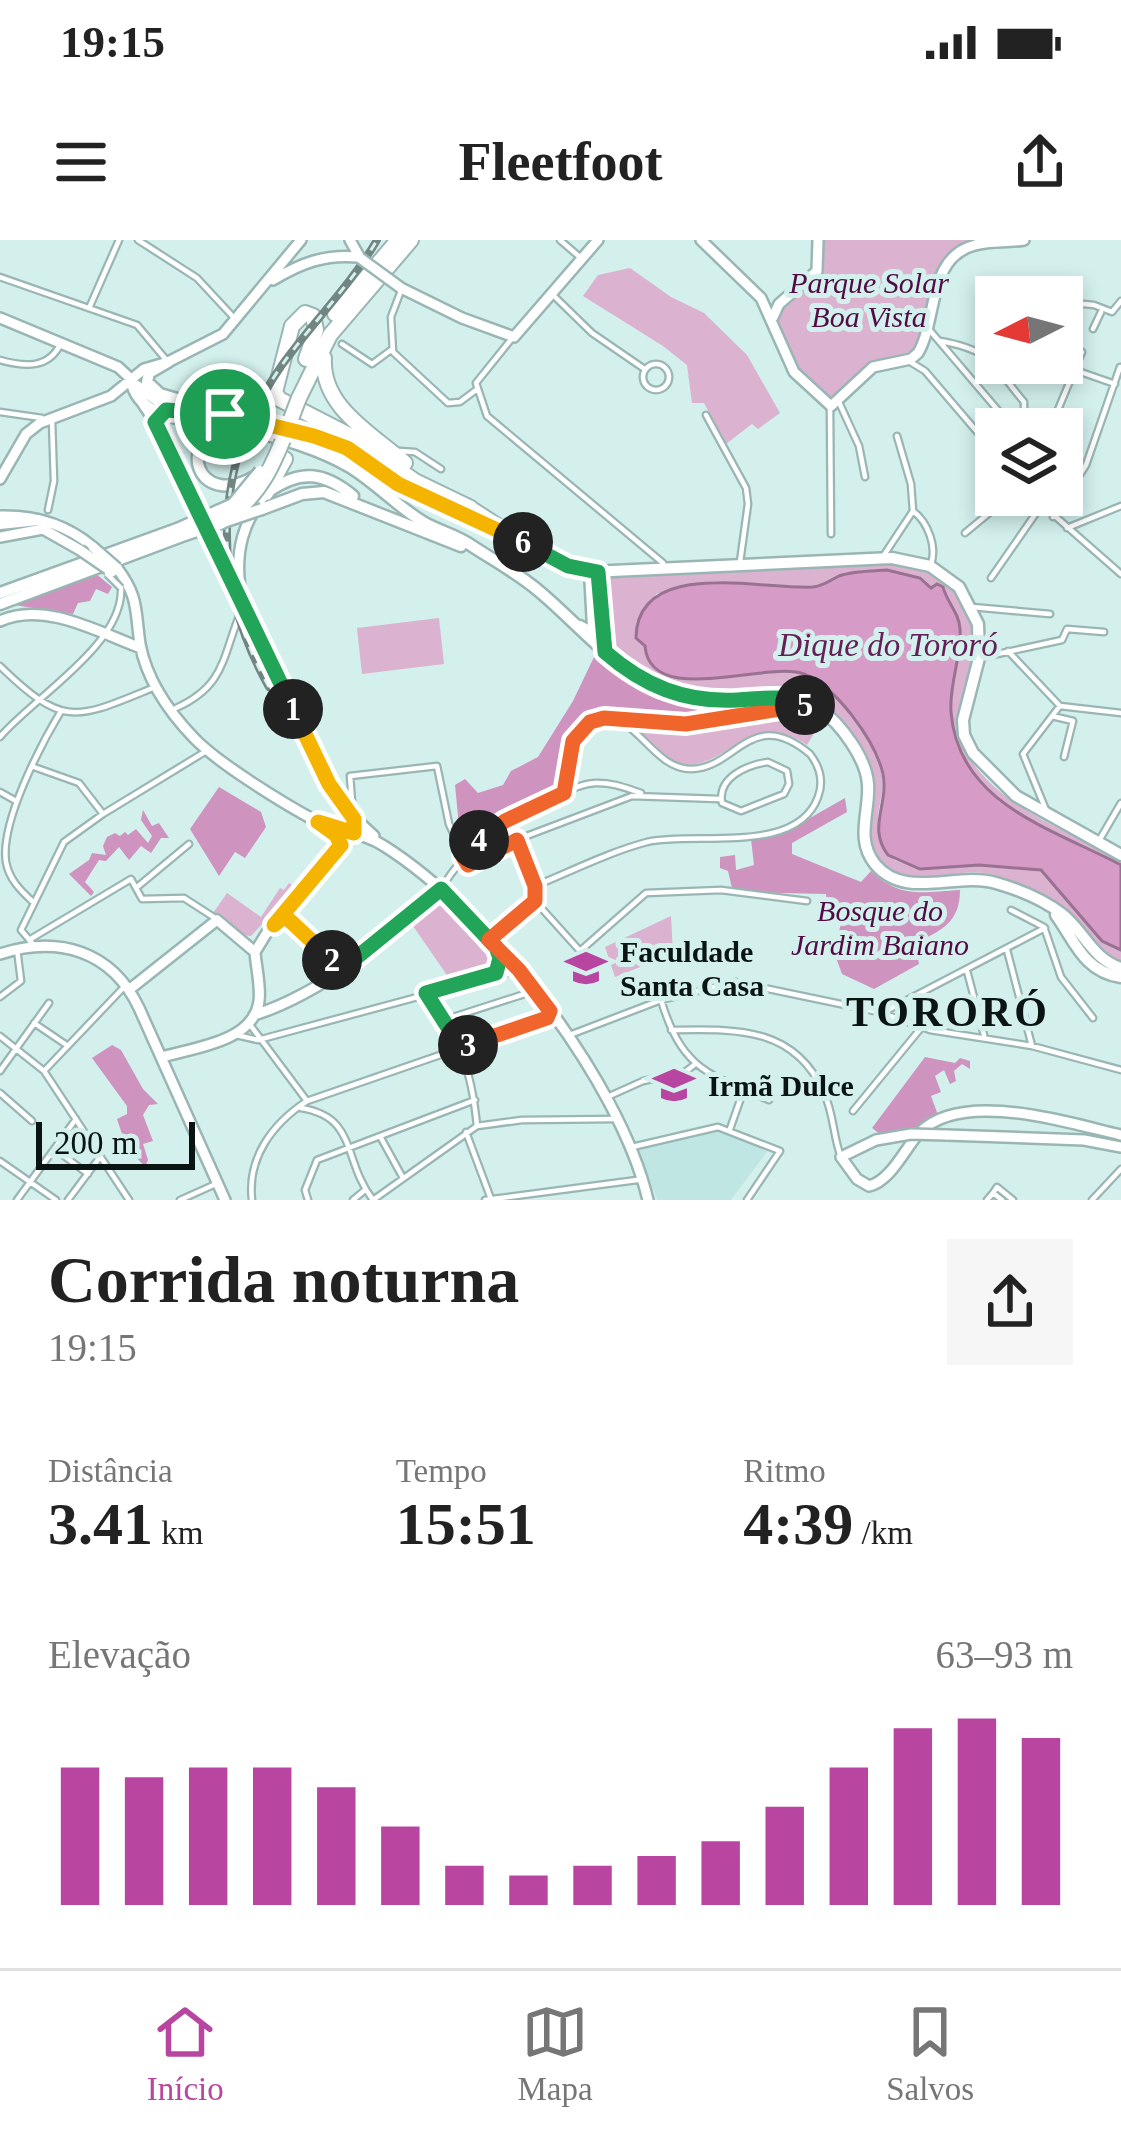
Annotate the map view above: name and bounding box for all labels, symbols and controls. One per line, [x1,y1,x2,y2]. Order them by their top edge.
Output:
text: 19:15 [60,17,165,67]
icon: menu [48,129,114,195]
icon: share [1007,129,1073,195]
text: Fleetfoot [459,132,662,192]
park label: Parque Solar Boa Vista [788,266,949,333]
north arrow [975,276,1083,384]
map controls [975,276,1083,516]
pin [174,363,276,465]
icon: arrive [192,381,258,447]
button: layers [975,408,1083,516]
pin: 6 [493,512,553,572]
text: 6 [515,524,531,560]
water label: Dique do Tororó [777,627,998,663]
pin: 5 [775,675,835,735]
pin: 1 [263,679,323,739]
text: 5 [797,687,813,723]
text: 1 [285,691,301,727]
pin: 4 [449,810,509,870]
text: 4 [471,822,487,858]
park label: Bosque do Jardim Baiano [791,894,969,961]
pin: 2 [302,930,362,990]
place label: Faculdade Santa Casa [620,935,764,1002]
text: 2 [324,942,340,978]
school or university icon: Faculdade Santa Casa [563,945,609,991]
district label: TORORÓ [846,989,1050,1035]
pin: 3 [438,1015,498,1075]
text: 3 [460,1027,476,1063]
school or university icon: Irmã Dulce [651,1062,697,1108]
place label: Irmã Dulce [708,1069,854,1102]
scale bar [36,1116,195,1169]
text: 200 m [54,1125,137,1161]
button: share [947,1239,1073,1365]
text: Corrida noturna [48,1243,519,1316]
text: 19:15 [48,1326,137,1369]
text: Distância [48,1453,173,1489]
text: Tempo [396,1453,487,1489]
text: Ritmo [743,1453,826,1489]
text: 3.41 [48,1491,153,1557]
text: 15:51 [396,1491,536,1557]
text: 4:39 [743,1491,853,1557]
text: km [153,1515,203,1551]
text: /km [853,1515,913,1551]
text: Elevação [48,1633,191,1676]
text: 63–93 m [935,1633,1073,1676]
tab: Início [147,1999,224,2108]
tab: Mapa [517,1999,593,2108]
tab: Salvos [886,1999,974,2108]

